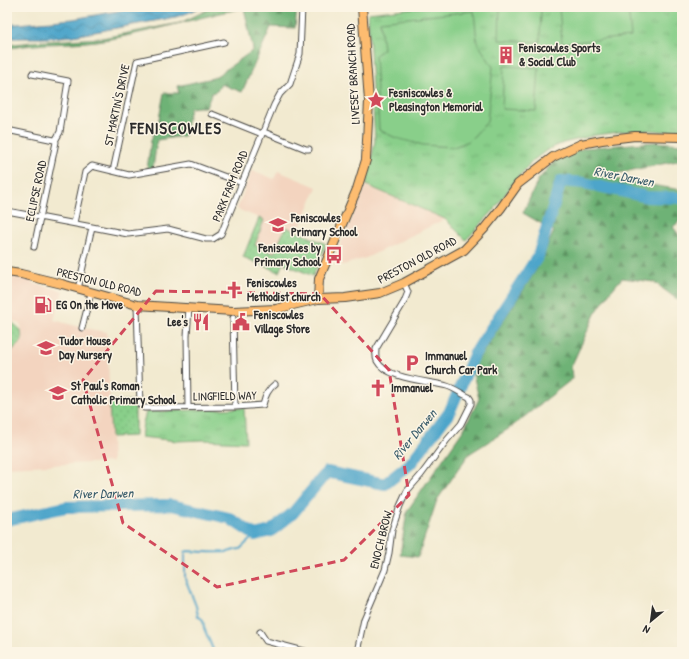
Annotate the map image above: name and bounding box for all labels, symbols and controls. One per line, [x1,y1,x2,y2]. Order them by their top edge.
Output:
street label: LIVESEY BRANCH ROAD [341,23,364,125]
place label: Feniscowles Sports & Social Club [518,39,601,70]
building icon: Feniscowles Sports & Social Club [496,45,516,65]
street label: ST MARTIN'S DRIVE [100,62,134,147]
place label: Fesniscowles & Pleasington Memorial [388,84,484,116]
place icon: Fesniscowles & Pleasington Memorial [366,90,386,110]
district label: FENISCOWLES [129,117,222,139]
street label: PARK FARM ROAD [208,147,252,224]
street label: ECLIPSE ROAD [21,158,50,223]
water label: River Darwen [593,161,657,191]
place label: Feniscowles Primary School [290,209,358,241]
school or university icon: Feniscowles Primary School [268,215,288,235]
street label: PRESTON OLD ROAD [374,232,459,287]
place label: Feniscowles by Primary School [255,239,322,271]
bus stop icon: Feniscowles by Primary School [324,245,344,265]
street label: PRESTON OLD ROAD [55,263,144,300]
place label: Feniscowles Methodist church [246,274,322,305]
church icon: Feniscowles Methodist church [224,280,244,300]
fuel station icon: EG On the Move [33,295,53,315]
place label: EG On the Move [56,296,123,313]
place label: Feniscowles Village Store [253,306,310,338]
restaurant icon: Lee's [191,312,211,332]
public building icon: Feniscowles Village Store [231,312,251,332]
place label: Lee's [167,313,188,330]
place label: Tudor House Day Nursery [58,332,112,364]
school or university icon: Tudor House Day Nursery [36,338,56,358]
place label: Immanuel Church Car Park [425,347,497,378]
parking icon: Immanuel Church Car Park [402,353,422,373]
place label: St Paul's Roman Catholic Primary School [71,377,177,409]
church icon: Immanuel [368,378,388,398]
place label: Immanuel [391,379,434,396]
school or university icon: St Paul's Roman Catholic Primary School [48,383,68,403]
street label: LINGFIELD WAY [193,386,258,405]
water label: River Darwen [388,404,441,463]
water label: River Darwen [73,483,135,503]
street label: ENOCH BROW [365,509,396,571]
north arrow [631,601,671,641]
text: N [640,622,652,637]

